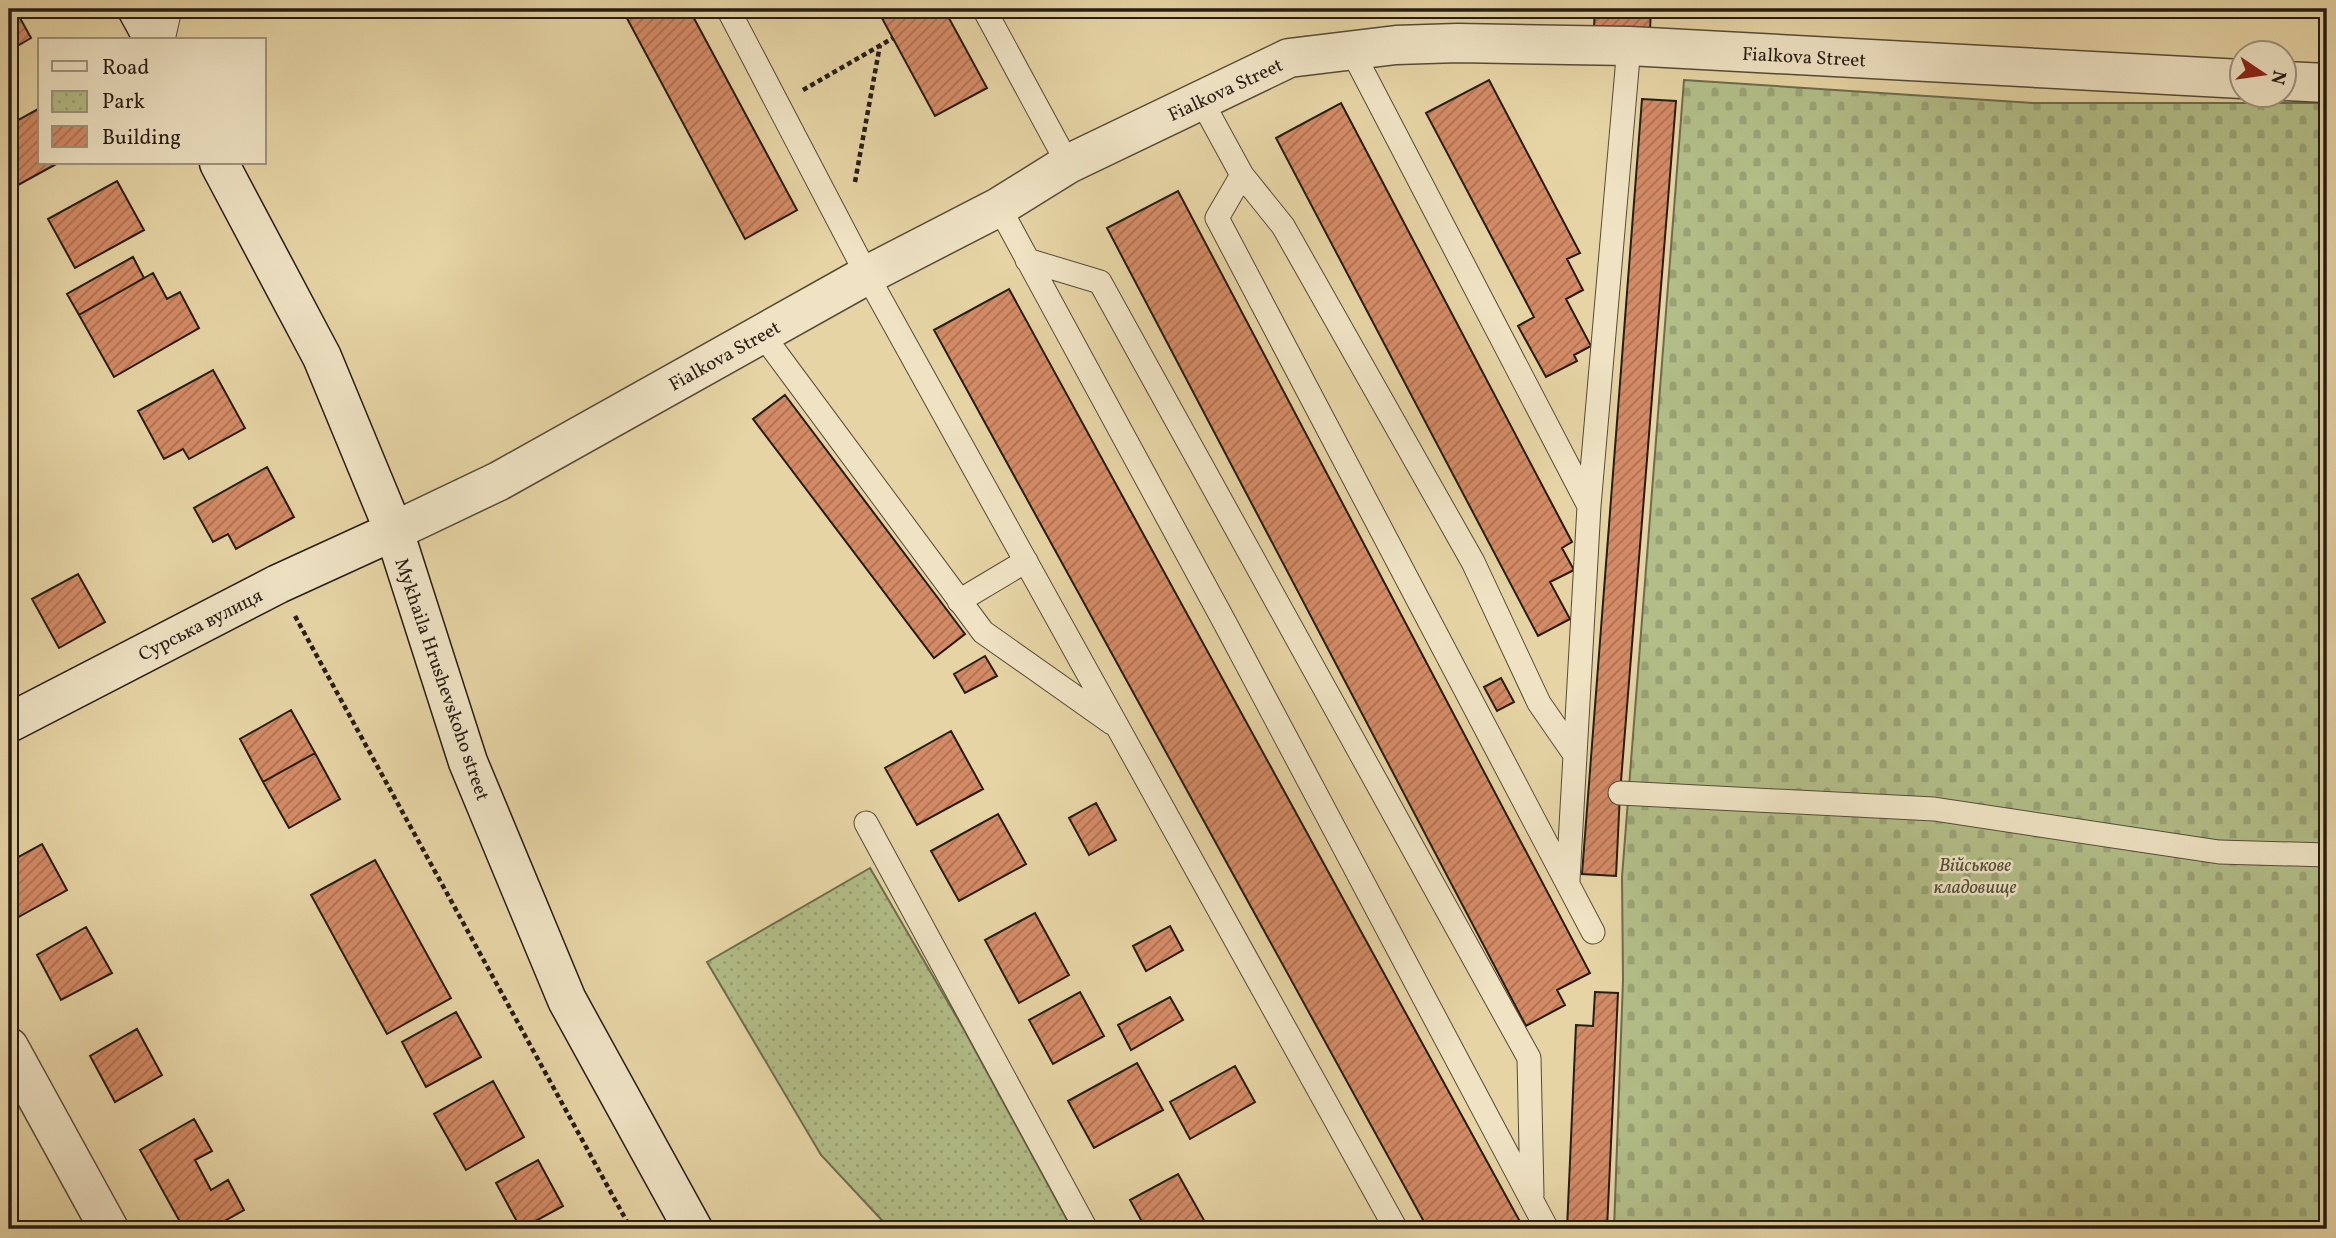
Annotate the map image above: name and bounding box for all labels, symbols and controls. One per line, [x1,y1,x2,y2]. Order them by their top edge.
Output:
legend [38,38,266,164]
north arrow [2228,38,2298,108]
street label: Fialkova Street [1741,42,1867,74]
street label: Fialkova Street [1164,53,1288,129]
text: Road [102,54,149,83]
text: N [2263,68,2292,87]
text: Park [102,88,145,117]
text: Building [102,124,181,153]
street label: Fialkova Street [664,315,786,398]
street label: Mykhaila Hrushevskoho street [387,555,495,805]
street label: Сурська вулиця [134,583,268,668]
park label: Військове кладовище [1934,853,2016,901]

